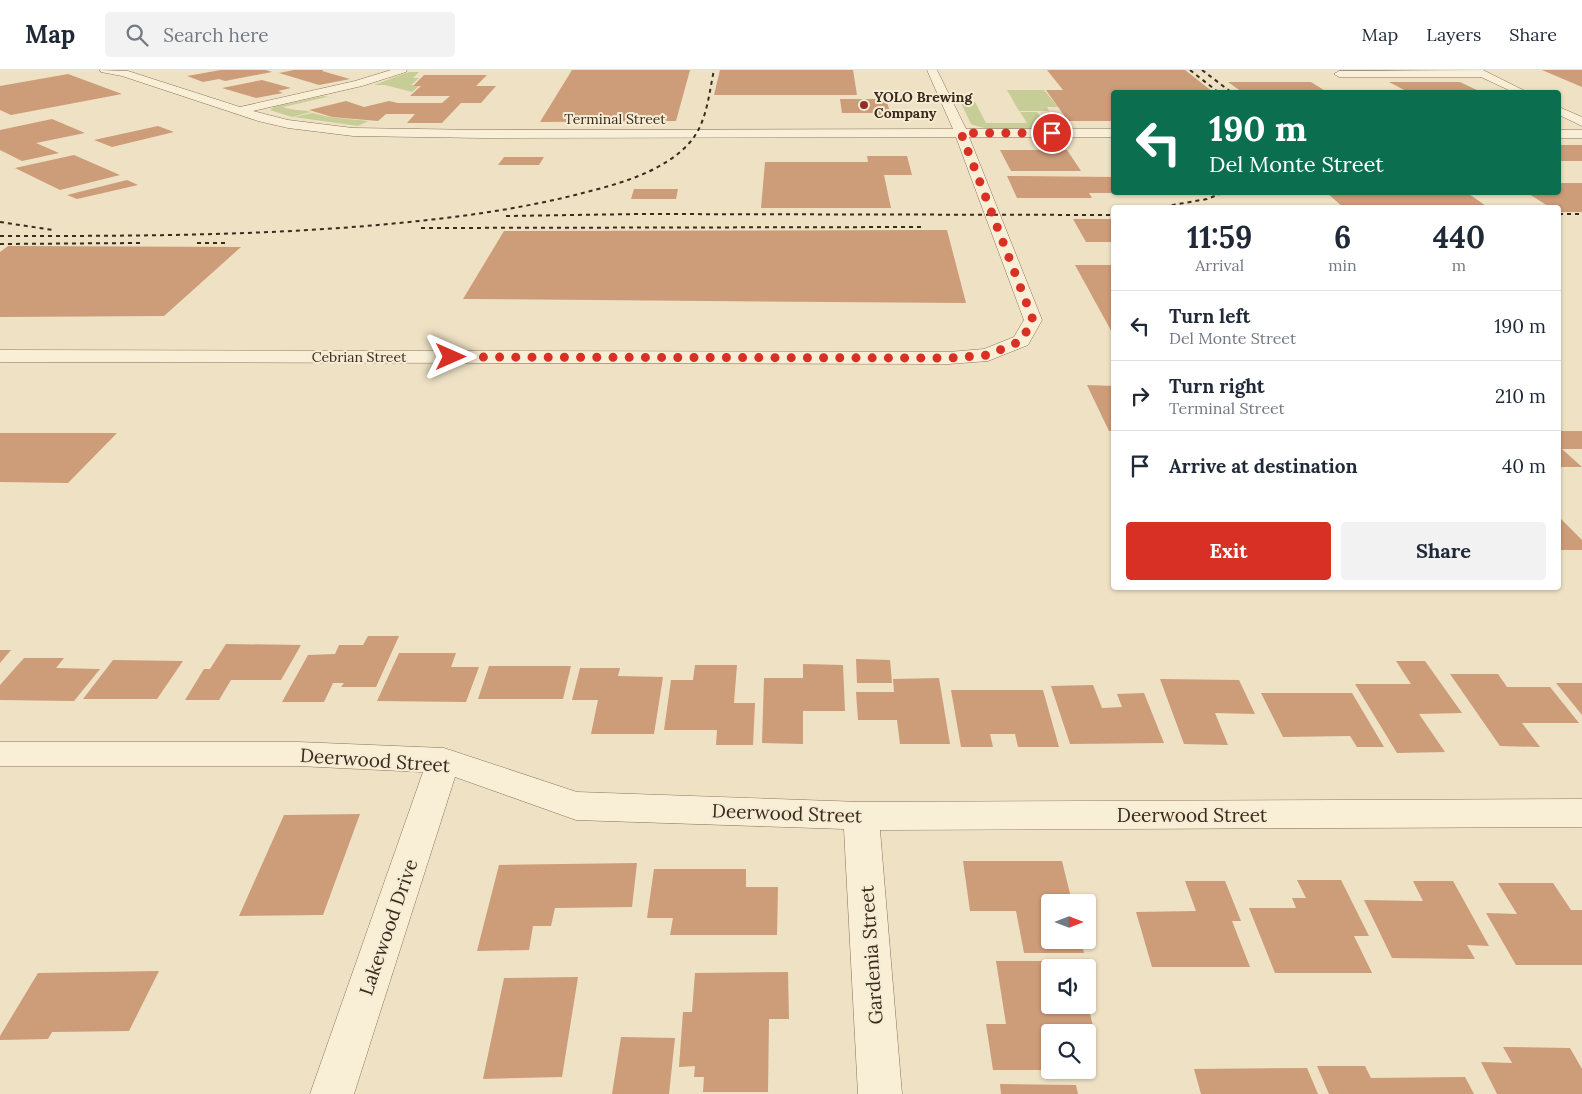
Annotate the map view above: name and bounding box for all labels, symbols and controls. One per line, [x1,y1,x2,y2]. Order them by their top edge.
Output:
search box [105,12,455,57]
text: Map [25,19,75,50]
icon: search [123,21,151,49]
text: Search here [163,23,269,47]
text: Map [1362,23,1398,46]
text: Layers [1426,23,1481,46]
text: Share [1509,23,1557,46]
place label: YOLO Brewing Company [874,88,974,122]
marker: YOLO Brewing Company [858,99,870,111]
text: 190 m [1209,106,1307,151]
street label: Terminal Street [564,110,666,128]
icon: left [1126,110,1191,175]
pin [1031,112,1073,154]
icon: arrive [1038,119,1066,147]
text: Del Monte Street [1209,150,1384,178]
text: 11:59 [1187,218,1252,256]
text: 6 [1334,218,1351,256]
text: 440 [1433,218,1485,256]
text: Arrival [1195,255,1244,275]
text: min [1328,255,1357,275]
text: m [1452,255,1466,275]
text: Turn left [1169,304,1250,328]
icon: left [1126,312,1154,340]
text: 190 m [1494,314,1546,338]
text: Del Monte Street [1169,328,1296,348]
position arrow [424,330,476,382]
street label: Cebrian Street [312,348,407,366]
text: Turn right [1169,374,1265,398]
icon: right [1126,382,1154,410]
text: 210 m [1495,384,1546,408]
text: Terminal Street [1169,398,1285,418]
icon: arrive [1126,452,1154,480]
text: Arrive at destination [1169,454,1358,478]
text: 40 m [1502,454,1546,478]
button: Exit [1126,522,1331,580]
button: Share [1341,522,1546,580]
street label: Deerwood Street [299,743,452,777]
street label: Deerwood Street [711,798,863,828]
street label: Deerwood Street [1117,803,1268,827]
street label: Lakewood Drive [353,856,423,998]
street label: Gardenia Street [854,884,888,1025]
north arrow [1041,894,1096,949]
map controls [1041,894,1096,1079]
button: sound [1041,959,1096,1014]
button: search [1041,1024,1096,1079]

